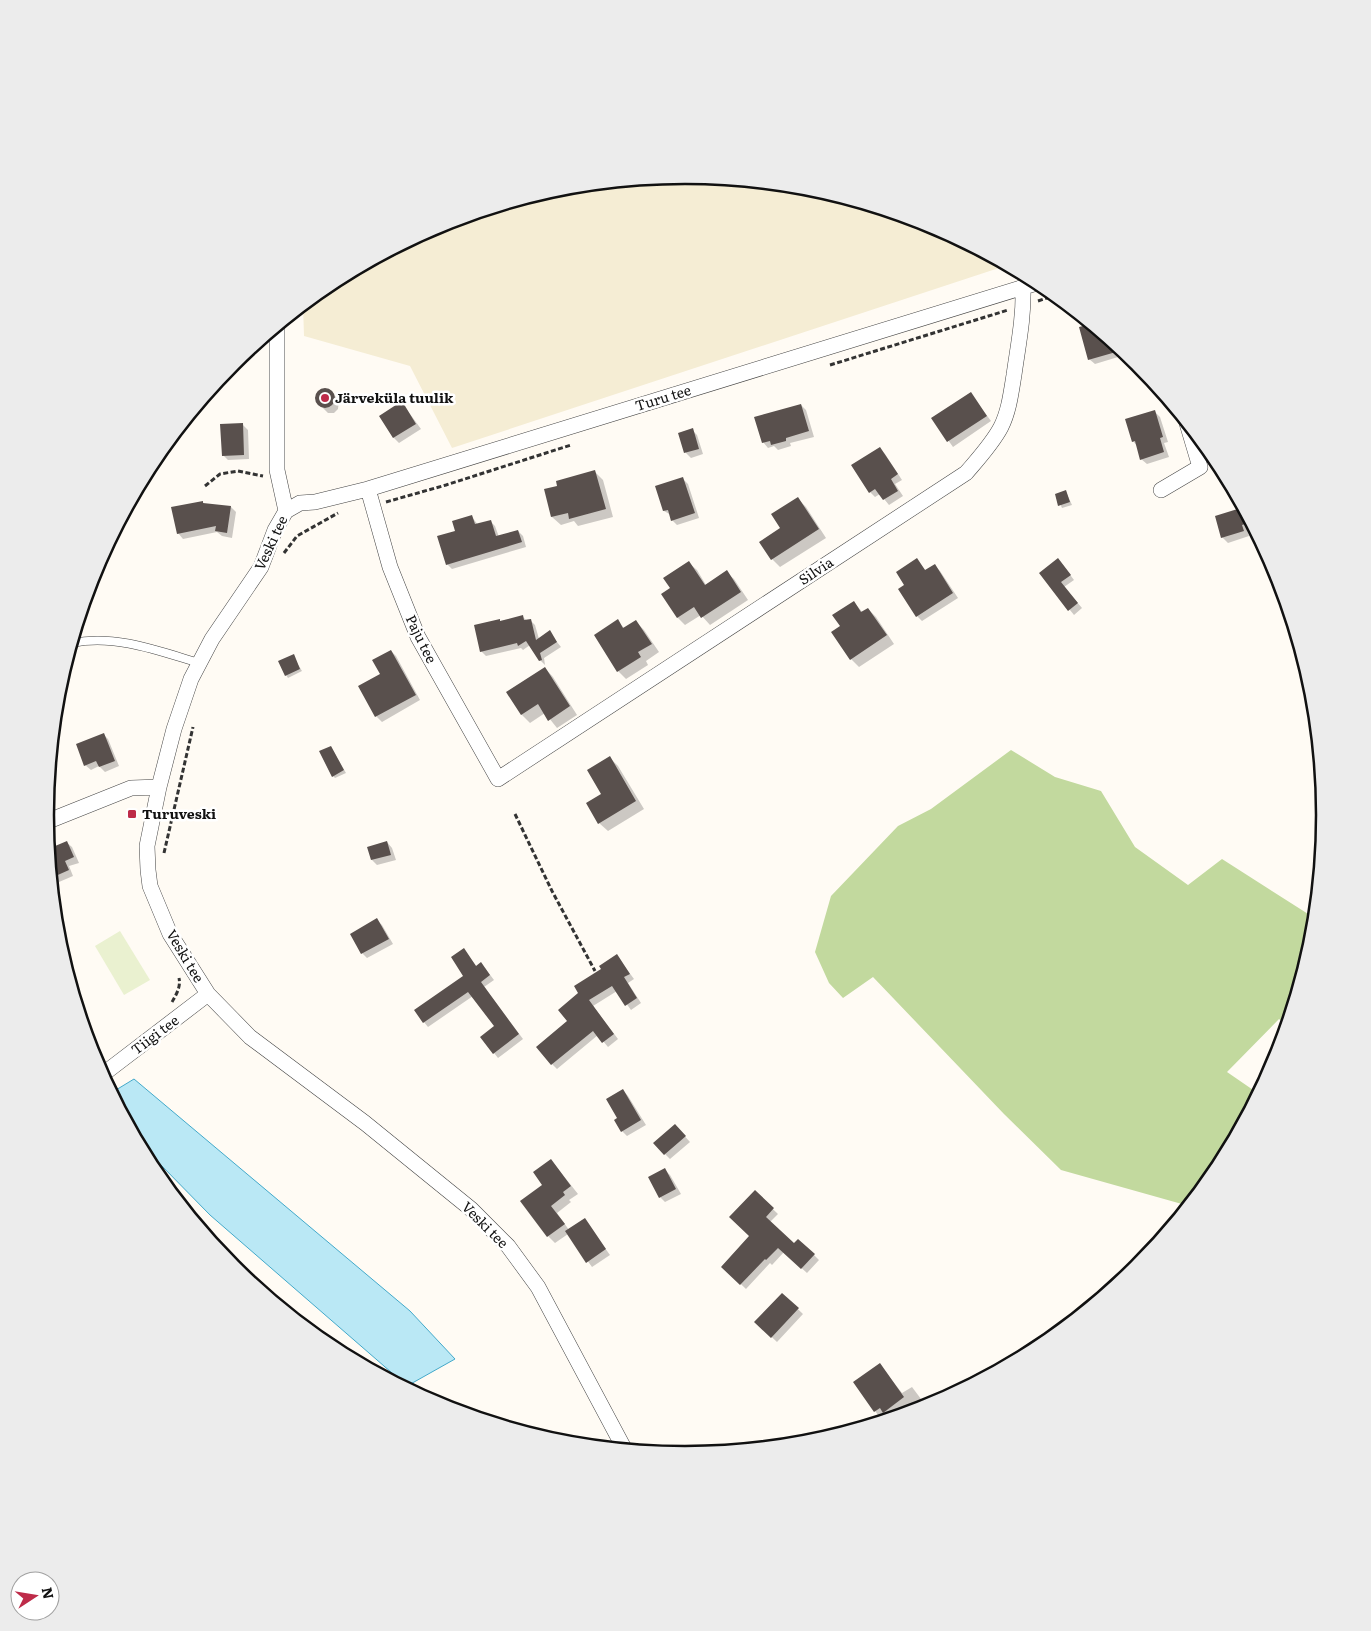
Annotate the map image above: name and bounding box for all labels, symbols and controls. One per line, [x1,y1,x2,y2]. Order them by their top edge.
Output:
street label: Turu tee [632,379,693,415]
place label: Järveküla tuulik [335,387,454,407]
marker: Järveküla tuulik [319,392,331,404]
street label: Veski tee [249,512,292,573]
street label: Silvia [794,551,837,589]
street label: Paju tee [402,611,442,666]
place label: Turuveski [142,803,216,823]
marker: Turuveski [126,808,138,820]
street label: Veski tee [162,925,209,986]
street label: Tiigi tee [126,1010,182,1059]
street label: Veski tee [458,1197,513,1252]
north arrow [10,1571,60,1621]
text: N [38,1585,60,1601]

